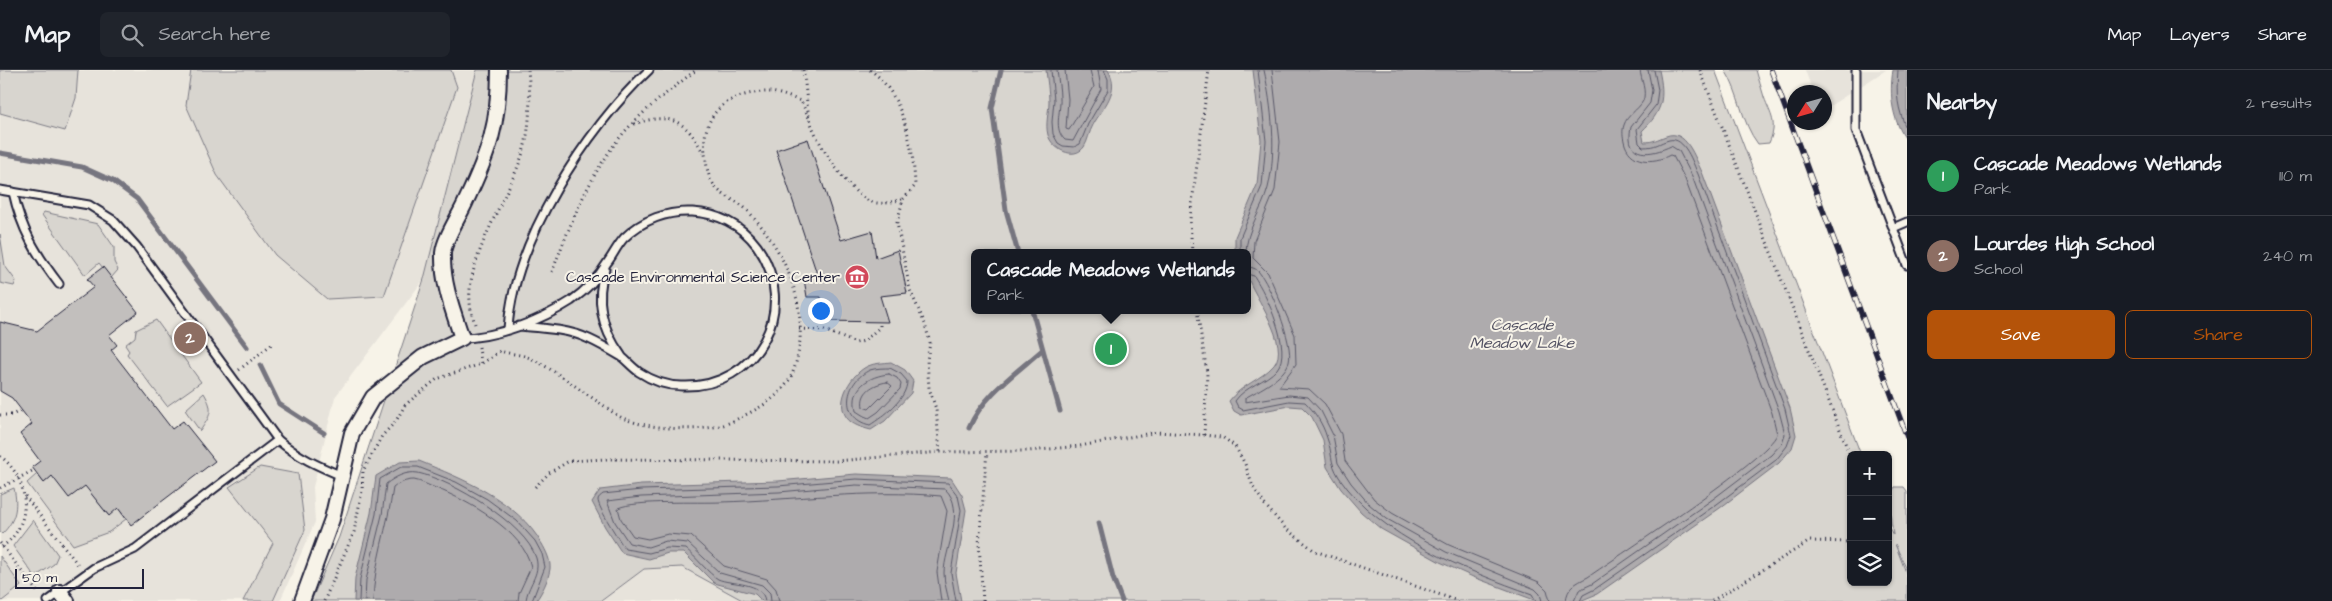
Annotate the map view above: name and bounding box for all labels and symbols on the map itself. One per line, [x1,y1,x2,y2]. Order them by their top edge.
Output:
north arrow [1787,85,1832,130]
museum icon: Cascade Environmental Science Center [844,264,870,290]
place label: Cascade Environmental Science Center [566,267,840,288]
your location [808,298,834,324]
water label: Cascade Meadow Lake [1470,314,1575,354]
pin: 2 [174,319,206,357]
pin: 1 [1095,330,1127,368]
scale bar [15,566,144,589]

